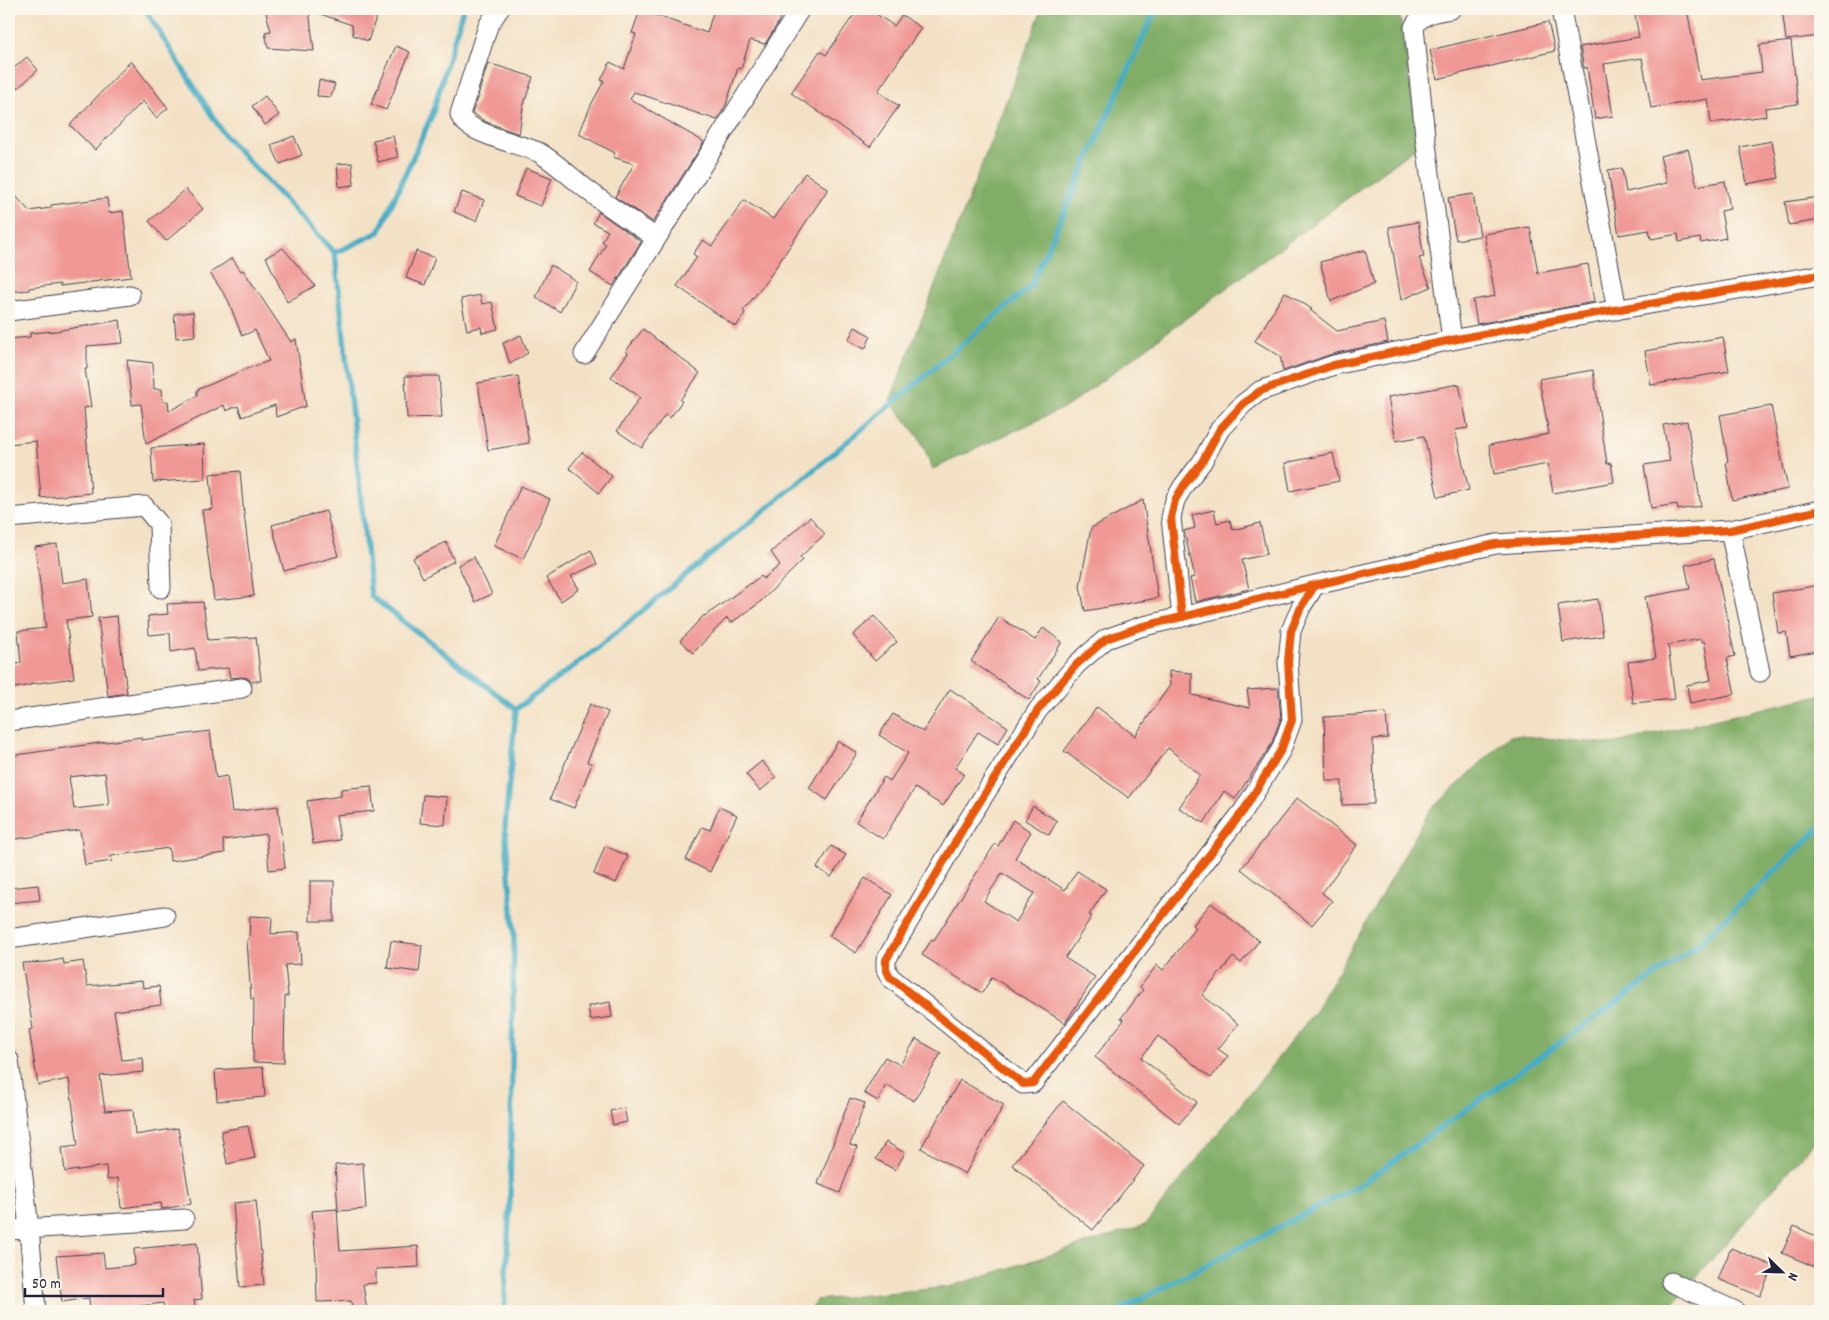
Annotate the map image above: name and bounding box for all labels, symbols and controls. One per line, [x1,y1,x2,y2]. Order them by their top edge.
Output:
north arrow [1756,1248,1806,1298]
scale bar [25,1265,162,1297]
text: N [1782,1269,1803,1283]
text: 50 m [32,1274,61,1296]

